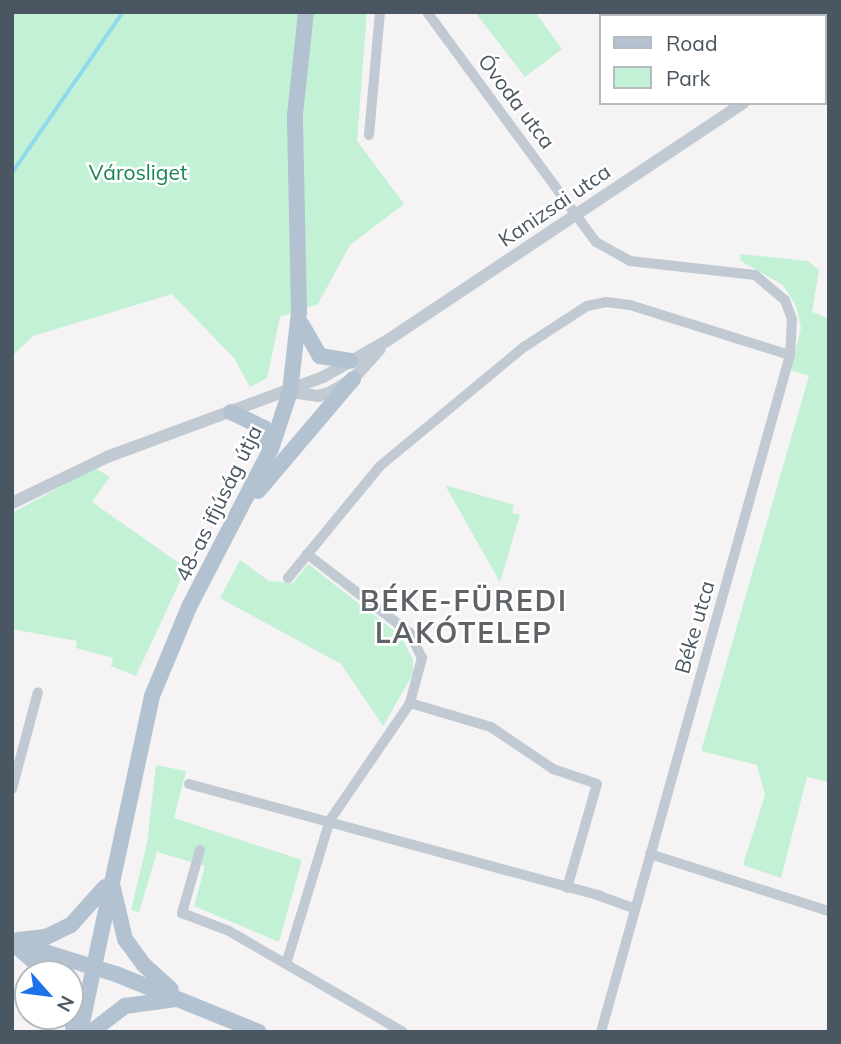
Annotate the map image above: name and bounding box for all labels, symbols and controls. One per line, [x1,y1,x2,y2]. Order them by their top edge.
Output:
legend [600,14,827,105]
text: Road [666,30,717,56]
street label: Óvoda utca [473,49,561,153]
text: Park [666,65,710,91]
street label: Kanizsai utca [493,158,615,252]
park label: Városliget [89,159,187,185]
street label: 48-as ifjúság útja [169,421,267,585]
street label: Béke utca [669,578,719,676]
district label: BÉKE-FÜREDI LAKÓTELEP [361,584,567,650]
north arrow [14,960,84,1030]
text: N [52,992,80,1016]

